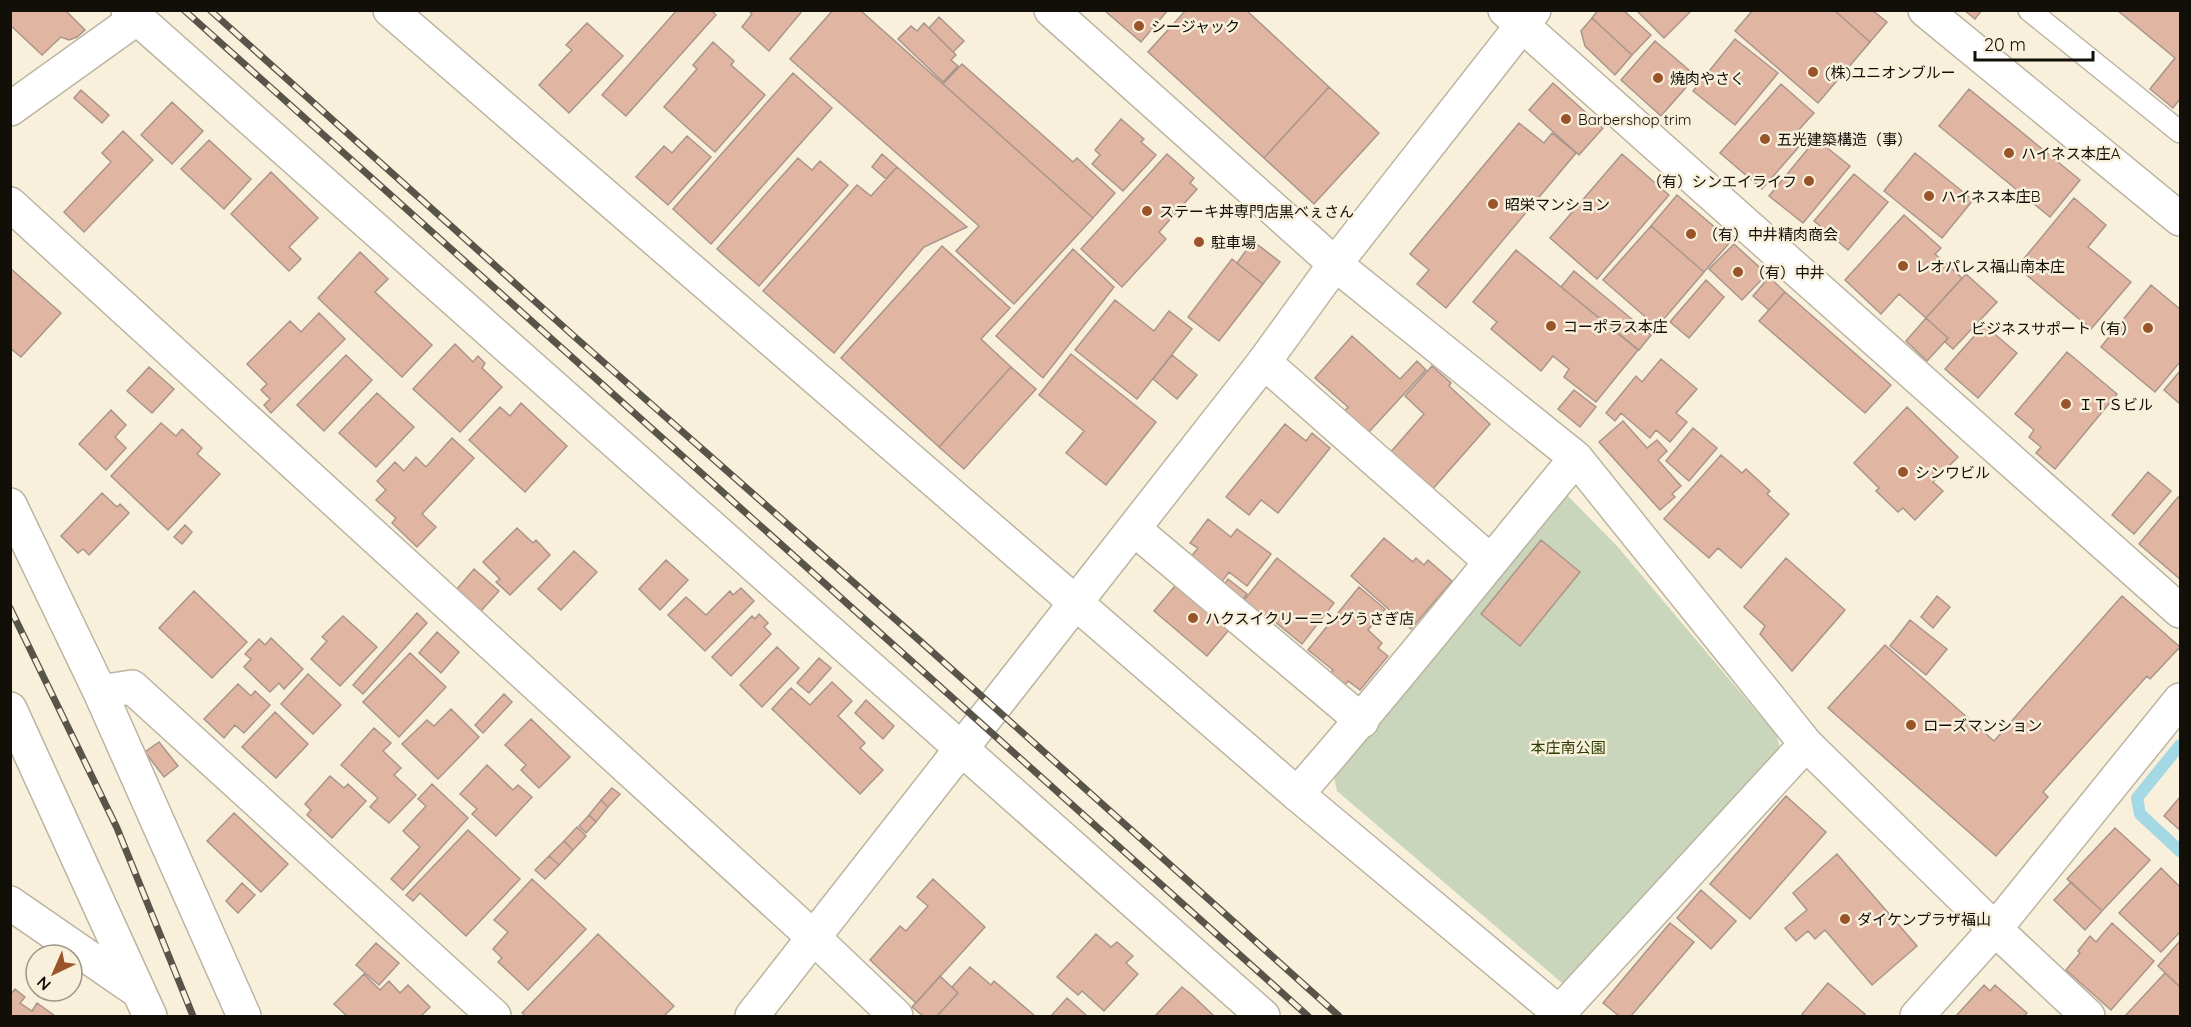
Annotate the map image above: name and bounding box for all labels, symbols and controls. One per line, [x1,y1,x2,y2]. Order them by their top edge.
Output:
place label: シージャック [1151,17,1240,36]
marker: シージャック [1132,19,1146,33]
scale bar [1975,24,2094,62]
text: 20 m [1984,33,2026,56]
place label: (株)ユニオンブルー [1825,63,1956,82]
marker: (株)ユニオンブルー [1806,65,1820,79]
place label: 焼肉やさく [1670,69,1745,88]
marker: 焼肉やさく [1651,71,1665,85]
place label: Barbershop trim [1578,110,1692,129]
marker: Barbershop trim [1559,112,1573,126]
place label: 五光建築構造（事） [1777,130,1912,149]
marker: 五光建築構造（事） [1758,132,1772,146]
place label: ハイネス本庄A [2021,144,2121,163]
marker: ハイネス本庄A [2002,146,2016,160]
place label: （有）シンエイライフ [1647,172,1797,191]
marker: （有）シンエイライフ [1802,174,1816,188]
place label: ハイネス本庄B [1941,187,2041,206]
marker: ハイネス本庄B [1922,189,1936,203]
place label: 昭栄マンション [1505,195,1610,214]
marker: 昭栄マンション [1486,197,1500,211]
place label: ステーキ丼専門店黒べぇさん [1159,202,1354,221]
marker: ステーキ丼専門店黒べぇさん [1140,204,1154,218]
place label: （有）中井精肉商会 [1703,225,1838,244]
marker: （有）中井精肉商会 [1684,227,1698,241]
place label: 駐車場 [1211,233,1256,252]
marker: 駐車場 [1192,235,1206,249]
place label: レオパレス福山南本庄 [1915,257,2065,276]
marker: レオパレス福山南本庄 [1896,259,1910,273]
place label: （有）中井 [1750,263,1825,282]
marker: （有）中井 [1731,265,1745,279]
place label: コーポラス本庄 [1563,317,1668,336]
marker: コーポラス本庄 [1544,319,1558,333]
place label: ビジネスサポート（有） [1971,319,2136,338]
marker: ビジネスサポート（有） [2141,321,2155,335]
place label: ＩＴＳビル [2078,395,2153,414]
marker: ＩＴＳビル [2059,397,2073,411]
place label: シンワビル [1915,463,1990,482]
marker: シンワビル [1896,465,1910,479]
place label: ハクスイクリーニングうさぎ店 [1205,609,1414,628]
marker: ハクスイクリーニングうさぎ店 [1186,611,1200,625]
place label: ローズマンション [1923,716,2042,735]
marker: ローズマンション [1904,718,1918,732]
park label: 本庄南公園 [1530,738,1606,757]
place label: ダイケンプラザ福山 [1857,910,1991,929]
marker: ダイケンプラザ福山 [1838,912,1852,926]
north arrow [24,943,84,1003]
text: N [32,973,55,995]

